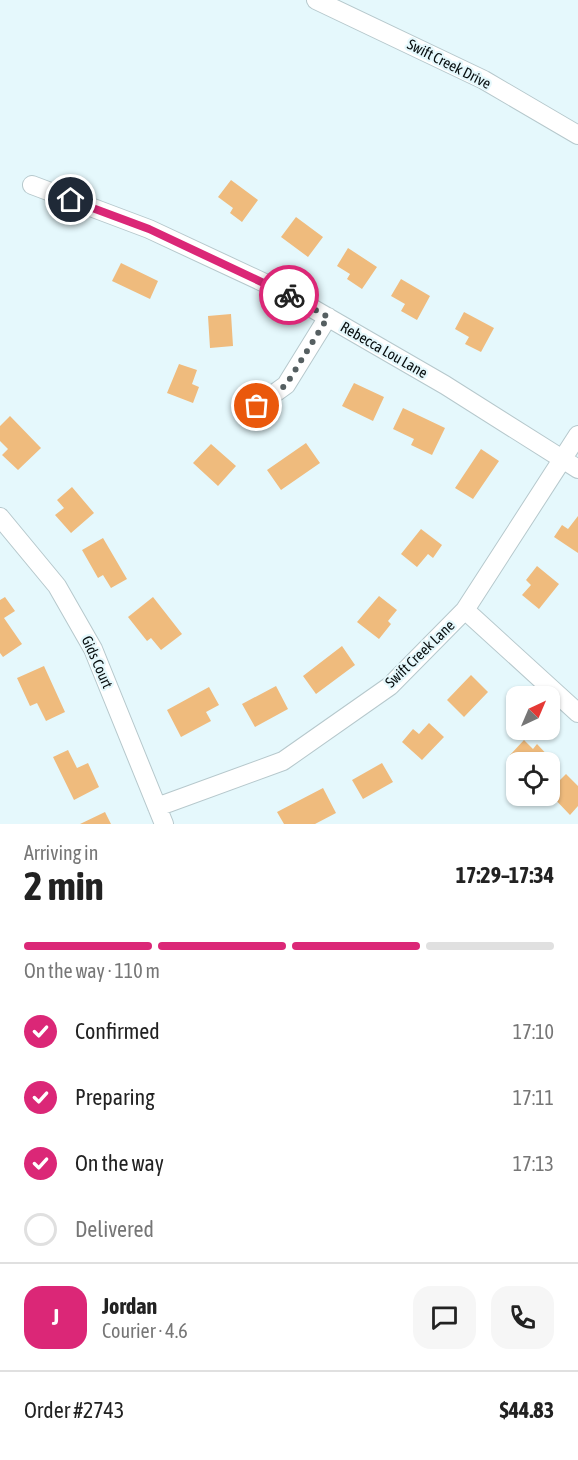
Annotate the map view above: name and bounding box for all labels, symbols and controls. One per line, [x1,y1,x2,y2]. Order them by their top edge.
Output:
street label: Swift Creek Drive [405,35,494,92]
pin [45,174,96,225]
icon: home [54,183,87,216]
courier [259,265,319,325]
icon: bike [273,279,306,312]
street label: Rebecca Lou Lane [338,318,431,381]
pin [231,380,282,431]
icon: bag [240,389,273,422]
street label: Swift Creek Lane [382,616,458,691]
street label: Gids Court [78,633,117,691]
north arrow [506,686,560,740]
map controls [506,686,560,806]
button: locate [506,752,560,806]
text: Arriving in [24,841,98,864]
text: 17:29–17:34 [456,862,554,888]
text: 2 min [24,864,104,908]
text: On the way · 110 m [24,959,160,982]
icon: check [24,1015,57,1048]
text: Confirmed [75,1018,160,1044]
text: 17:10 [513,1020,554,1043]
icon: check [24,1081,57,1114]
text: Preparing [75,1084,155,1110]
text: 17:11 [513,1086,554,1109]
icon: check [24,1147,57,1180]
text: On the way [75,1150,164,1176]
text: 17:13 [513,1152,554,1175]
text: Delivered [75,1216,154,1242]
button: chat [413,1286,476,1349]
button: phone [491,1286,554,1349]
text: Jordan [102,1293,157,1319]
text: J [52,1304,59,1330]
text: Courier · 4.6 [102,1319,188,1342]
text: Order #2743 [24,1397,124,1423]
text: $44.83 [499,1397,554,1423]

